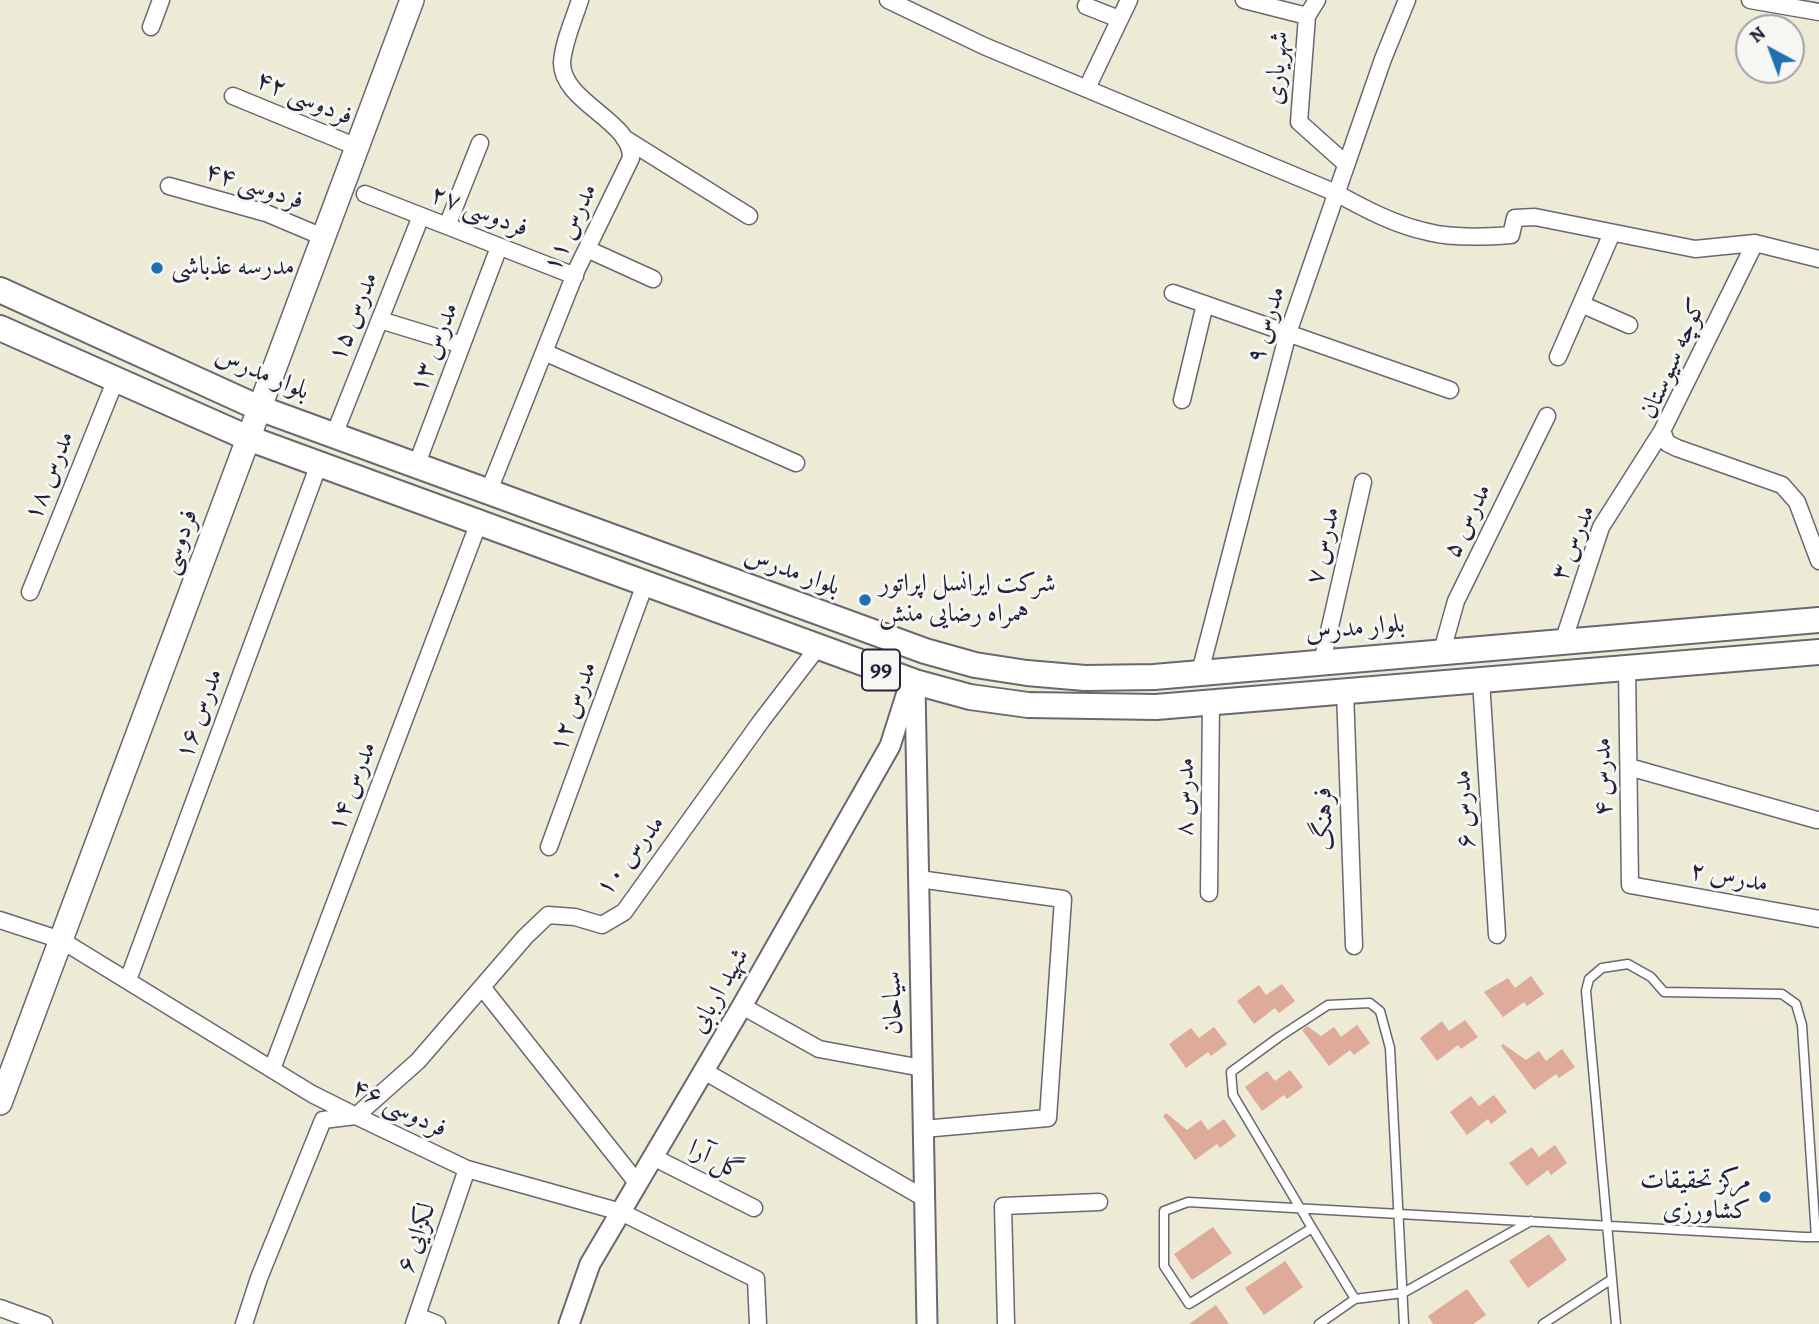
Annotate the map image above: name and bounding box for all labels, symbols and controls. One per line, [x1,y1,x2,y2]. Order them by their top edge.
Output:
north arrow [1735,14,1805,84]
text: N [1744,20,1771,49]
street label: شهریاری [1260,30,1296,106]
street label: فردوسی ۴۲ [251,65,357,133]
street label: فردوسی ۴۴ [201,156,307,218]
street label: فردوسی ۲۷ [426,179,532,245]
street label: مدرس ۱۱ [537,179,605,277]
place label: مدرسه عذباشی [171,252,295,284]
marker: مدرسه عذباشی [149,260,165,276]
street label: مدرس ۱۵ [322,268,386,366]
street label: مدرس ۹ [1241,283,1293,367]
street label: کوچه سیوستان [1634,294,1714,424]
street label: مدرس ۱۳ [404,298,466,398]
street label: بلوار مدرس [210,340,314,408]
street label: مدرس ۱۸ [18,427,82,525]
street label: مدرس ۵ [1437,479,1499,563]
street label: مدرس ۳ [1545,501,1603,585]
street label: مدرس ۷ [1300,504,1348,588]
street label: فردوسی [154,505,206,579]
street label: بلوار مدرس [740,540,844,604]
place label: شرکت ایرانسل اپراتور همراه رضایی منش [879,569,1056,630]
marker: شرکت ایرانسل اپراتور همراه رضایی منش [857,592,873,608]
street label: بلوار مدرس [1304,609,1406,649]
road number: 99 [862,650,900,690]
street label: مدرس ۱۲ [543,657,605,757]
street label: مدرس ۱۶ [169,664,231,764]
street label: مدرس ۱۴ [322,737,384,837]
street label: مدرس ۴ [1588,737,1620,817]
street label: مدرس ۸ [1170,757,1202,837]
street label: مدرس ۶ [1447,769,1483,849]
street label: فرهنگ [1308,786,1342,852]
street label: مدرس ۱۰ [590,809,672,903]
street label: مدرس ۲ [1687,856,1771,900]
street label: شهید اربابی [683,943,757,1039]
street label: سیاحان [878,971,910,1035]
street label: فردوسی ۴۶ [346,1073,452,1145]
street label: گل آرا [682,1134,748,1188]
place label: مرکز تحقیقات کشاورزی [1640,1166,1751,1228]
marker: مرکز تحقیقات کشاورزی [1757,1189,1773,1205]
street label: لکزایی ۶ [391,1199,443,1277]

